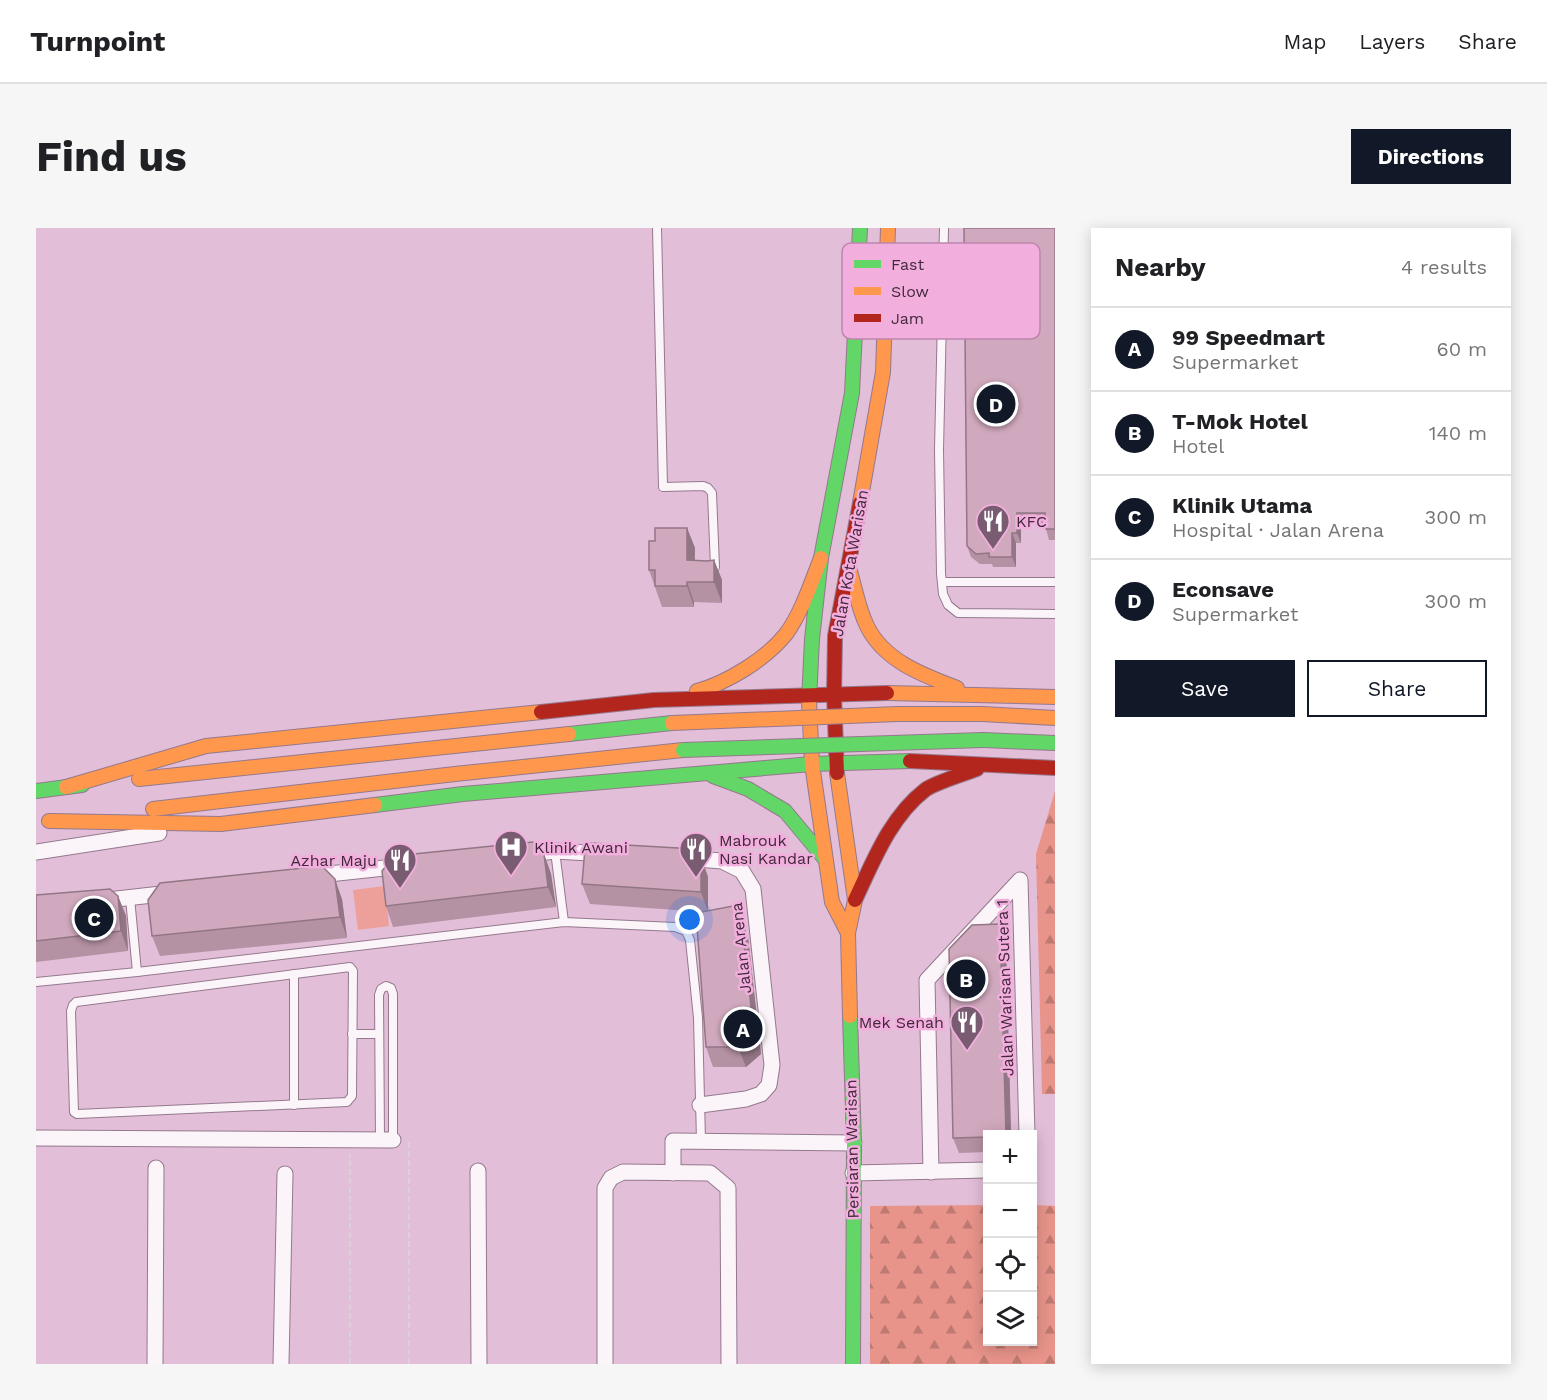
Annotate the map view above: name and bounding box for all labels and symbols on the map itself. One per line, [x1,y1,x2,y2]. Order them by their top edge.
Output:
legend [842,243,1040,339]
text: Fast [891,255,924,274]
text: Slow [891,282,929,301]
text: Jam [891,309,924,328]
pin: D [976,382,1016,426]
street label: Jalan Kota Warisan [828,488,872,638]
restaurant icon: KFC [975,503,1011,550]
place label: KFC [1016,512,1047,531]
hospital icon: Klinik Awani [493,829,529,876]
restaurant icon: Mabrouk Nasi Kandar [678,831,714,878]
place label: Mabrouk Nasi Kandar [719,831,813,868]
place label: Klinik Awani [534,838,628,857]
restaurant icon: Azhar Maju [382,842,418,889]
place label: Azhar Maju [291,851,377,870]
pin: C [74,896,114,940]
street label: Jalan Warisan Sutera 1 [992,899,1018,1077]
street label: Jalan Arena [727,901,755,995]
your location [675,905,704,934]
pin: B [946,956,986,1002]
restaurant icon: Mek Senah [949,1004,985,1051]
pin: A [724,1006,762,1052]
place label: Mek Senah [859,1013,944,1032]
street label: Persiaran Warisan [841,1079,863,1219]

